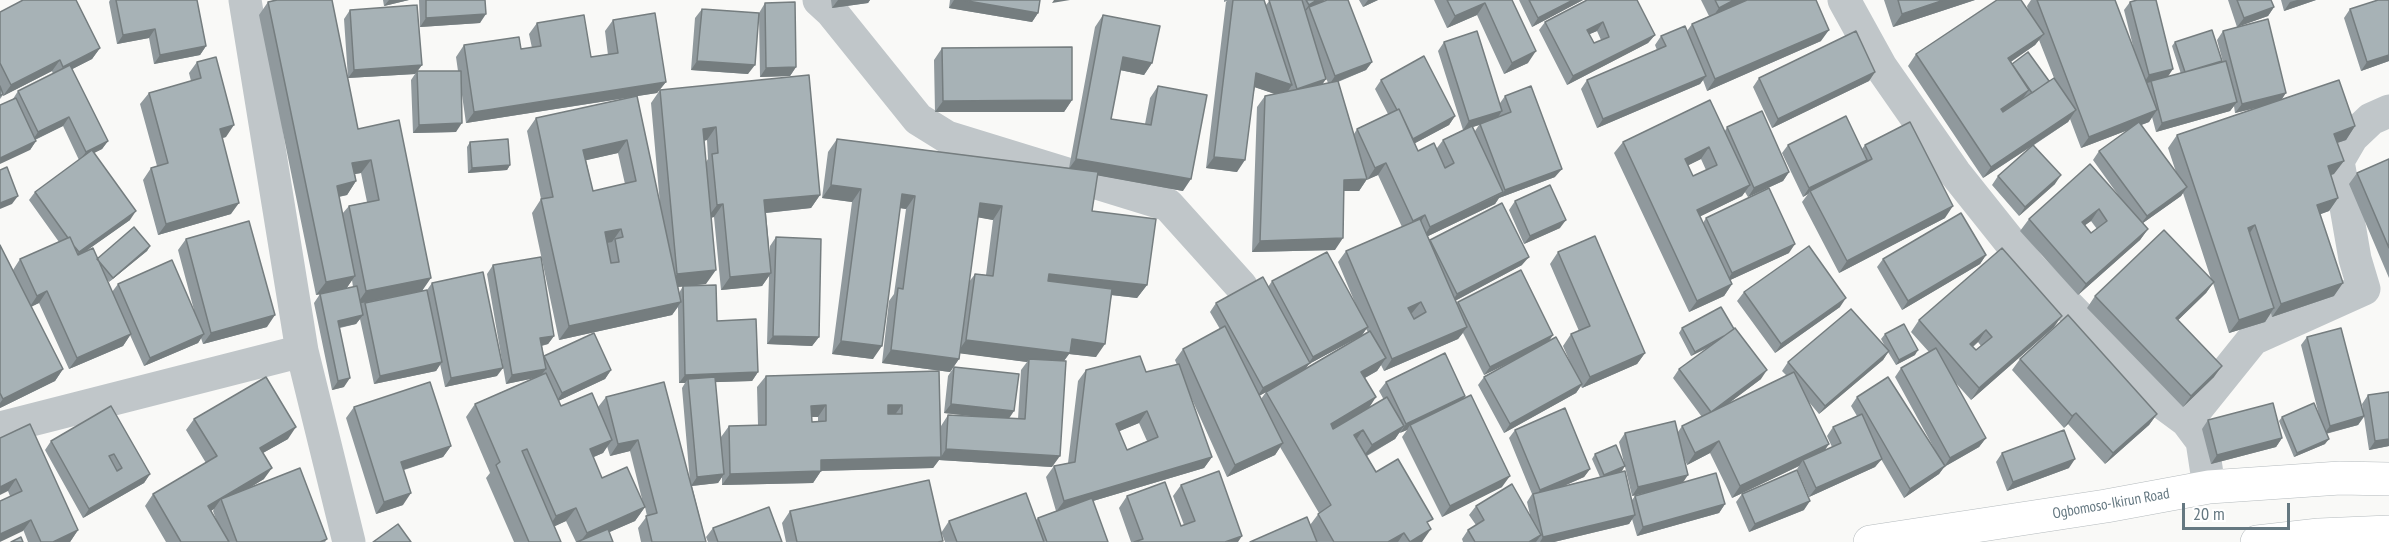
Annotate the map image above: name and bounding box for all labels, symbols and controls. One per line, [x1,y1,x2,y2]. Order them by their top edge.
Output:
street label: Ogbomoso-Ikirun Road [2051,485,2171,523]
scale bar [2185,491,2293,529]
text: 20 m [2193,502,2225,525]

